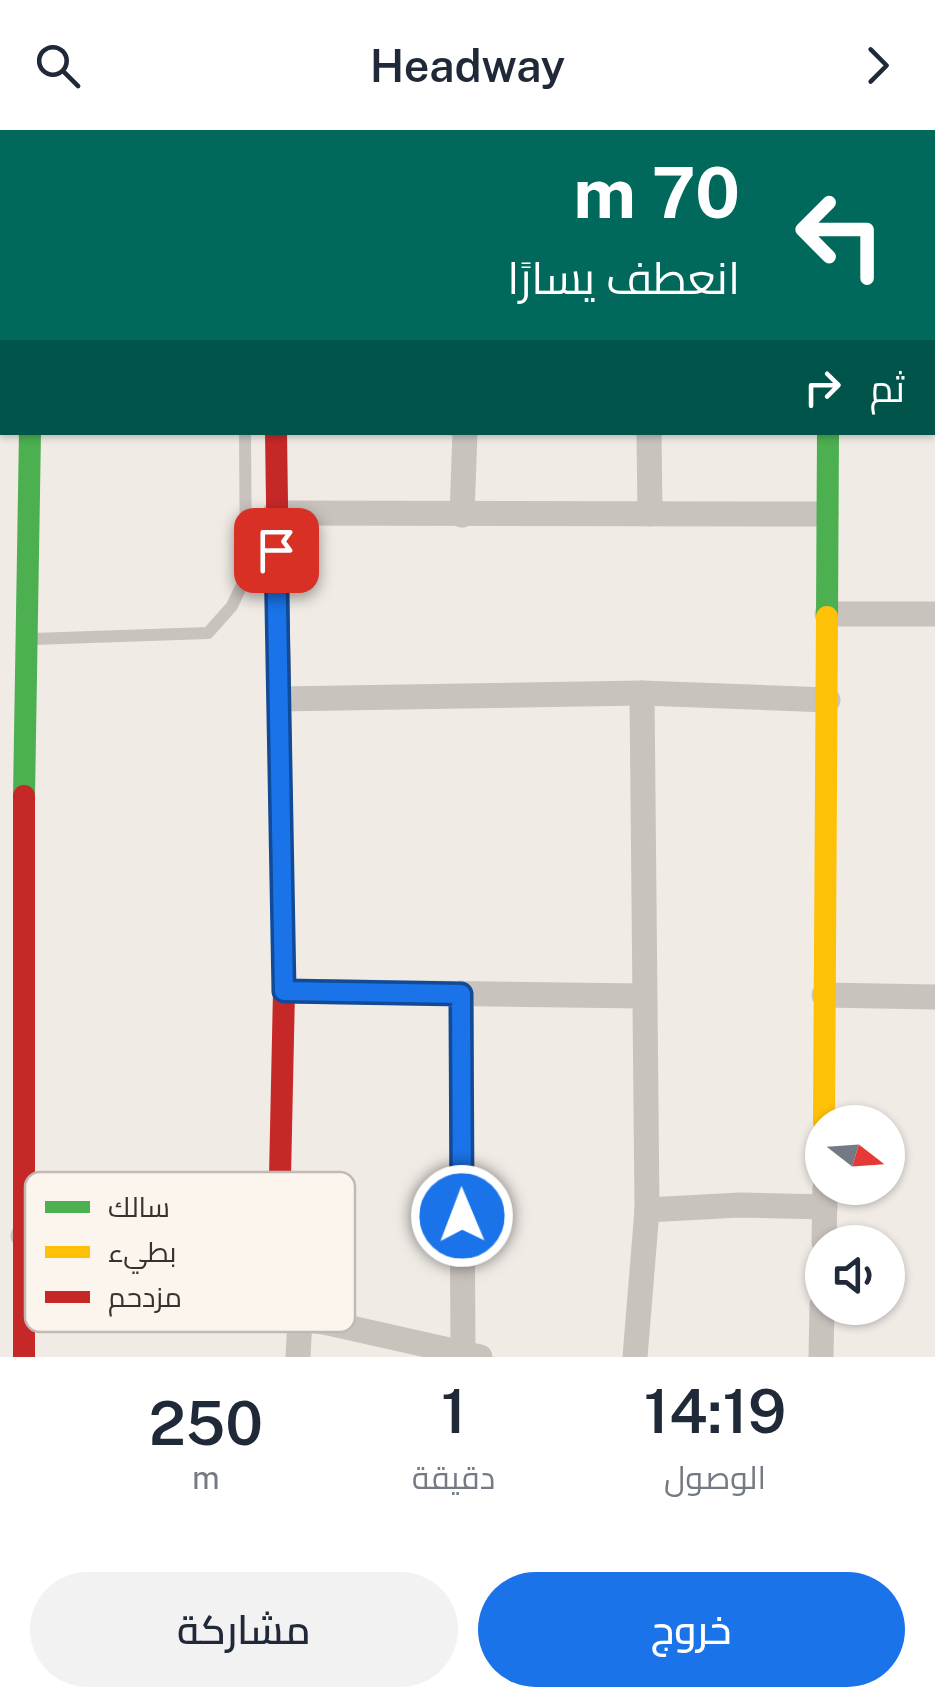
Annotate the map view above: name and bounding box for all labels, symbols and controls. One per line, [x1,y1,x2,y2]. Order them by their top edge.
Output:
icon: search [30,38,85,93]
icon: forward [850,38,905,93]
text: Headway [370,39,565,92]
text: 70 m [573,151,740,234]
icon: left [775,170,905,300]
text: انعطف يسارًا [507,251,740,304]
icon: right [795,360,850,415]
text: ثم [870,366,905,411]
pin [234,508,319,593]
icon: arrive [249,523,304,578]
north arrow [805,1105,905,1205]
map controls [805,1105,905,1325]
position arrow [410,1164,514,1268]
legend [25,1172,355,1332]
text: سالك [108,1190,170,1223]
button: sound [805,1225,905,1325]
text: بطيء [108,1235,176,1274]
text: مزدحم [108,1280,182,1317]
text: 1 [441,1376,466,1447]
text: 14:19 [644,1376,786,1447]
text: 250 [149,1388,263,1459]
text: m [192,1459,220,1496]
text: دقيقة [412,1459,495,1496]
text: الوصول [664,1459,766,1496]
button: مشاركة [30,1572,458,1687]
button: خروج [478,1572,905,1687]

